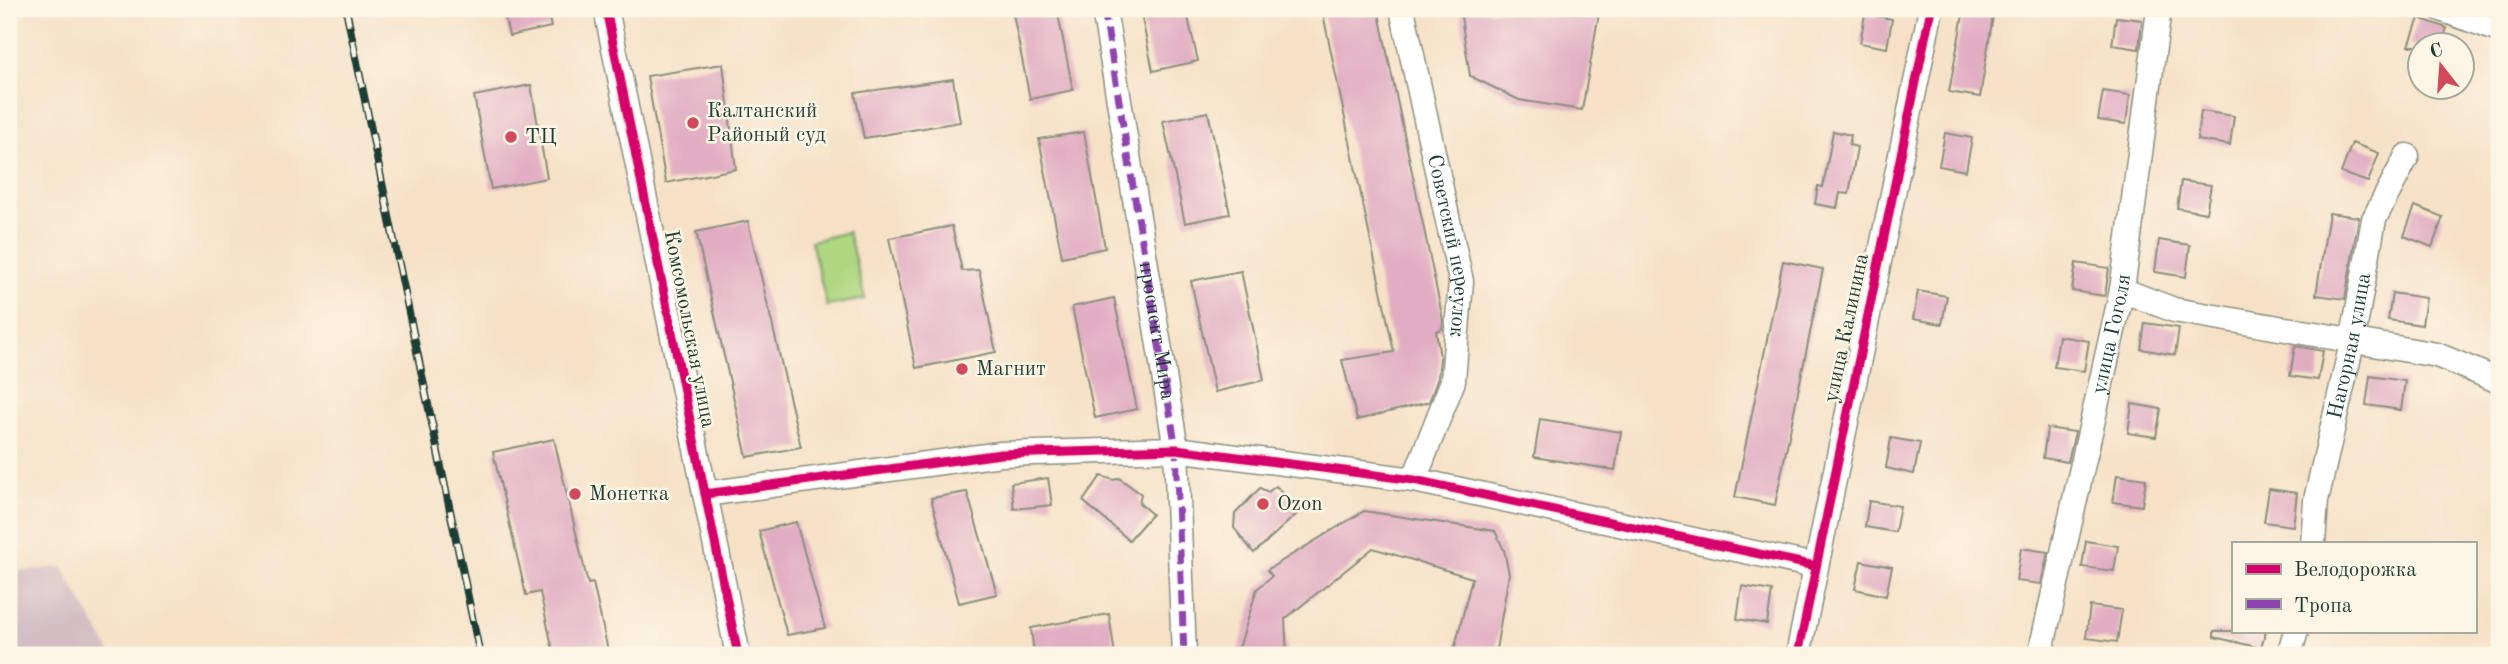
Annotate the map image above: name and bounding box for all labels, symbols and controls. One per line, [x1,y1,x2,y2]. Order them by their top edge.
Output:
north arrow [2406,32,2476,102]
text: С [2428,41,2446,63]
place label: Калтанский Районый суд [707,101,826,146]
marker: Калтанский Районый суд [685,115,701,131]
place label: ТЦ [525,127,557,148]
marker: ТЦ [503,129,519,145]
street label: Советский переулок [1423,153,1472,339]
street label: Комсомольская улица [660,228,718,430]
street label: улица Калинина [1821,252,1873,404]
street label: проспект Мира [1135,260,1178,401]
street label: Нагорная улица [2324,271,2375,421]
street label: улица Гоголя [2088,273,2135,396]
place label: Магнит [976,359,1046,380]
marker: Магнит [954,361,970,377]
place label: Монетка [589,484,669,505]
marker: Монетка [567,486,583,502]
place label: Ozon [1277,494,1323,515]
marker: Ozon [1255,496,1271,512]
legend [2232,542,2476,632]
text: Велодорожка [2294,560,2417,581]
text: Тропа [2294,596,2352,617]

